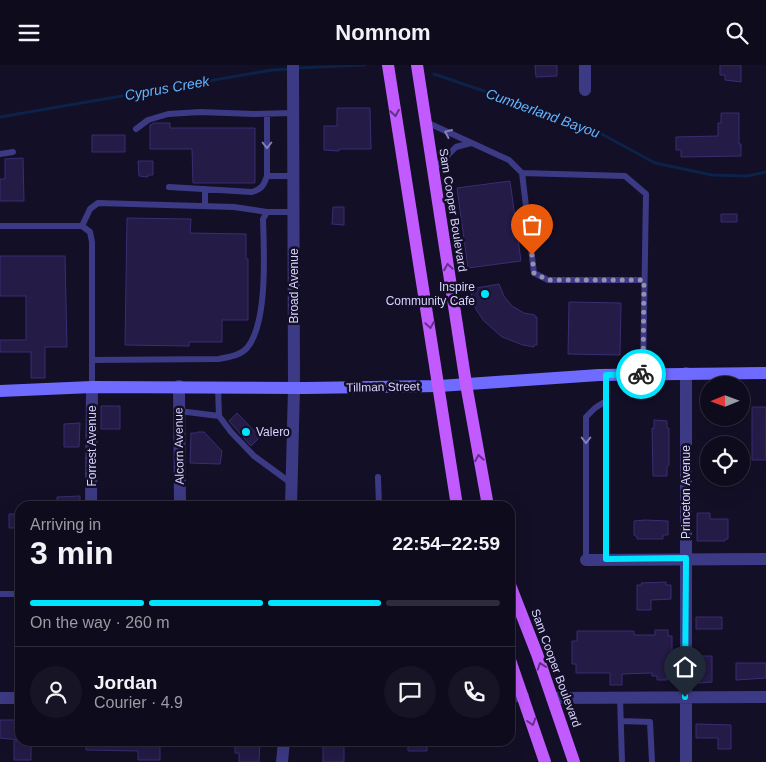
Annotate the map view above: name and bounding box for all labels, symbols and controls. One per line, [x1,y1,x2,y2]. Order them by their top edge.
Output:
icon: menu [15,19,43,47]
icon: search [723,19,751,47]
text: Nomnom [335,20,431,45]
water label: Cyprus Creek [123,73,212,103]
water label: Cumberland Bayou [484,85,602,141]
one-way arrow [390,109,400,117]
one-way arrow [444,128,453,139]
one-way arrow [262,141,272,149]
street label: Sam Cooper Boulevard [436,147,470,273]
pin [511,204,553,255]
icon: bag [518,211,546,239]
street label: Broad Avenue [287,248,301,324]
one-way arrow [443,262,454,270]
place label: Inspire Community Cafe [386,280,475,308]
marker: Inspire Community Cafe [479,288,491,300]
one-way arrow [424,321,434,330]
courier [616,349,666,399]
icon: bike [627,360,655,388]
north arrow [700,376,750,426]
map controls [700,376,750,486]
street label: Tillman Street [346,379,421,395]
street label: Forrest Avenue [85,405,99,487]
street label: Alcorn Avenue [171,407,187,485]
place label: Valero [256,425,290,439]
marker: Valero [240,426,252,438]
one-way arrow [581,436,591,444]
button: locate [700,436,750,486]
street label: Princeton Avenue [679,445,693,539]
one-way arrow [474,454,485,463]
text: Arriving in [30,516,101,533]
text: 22:54–22:59 [392,533,500,554]
text: 3 min [30,535,114,571]
street label: Sam Cooper Boulevard [528,607,584,729]
text: On the way · 260 m [30,614,170,631]
pin [664,646,706,697]
icon: home [671,653,699,681]
one-way arrow [537,663,547,671]
button: person [30,666,82,718]
button: chat [384,666,436,718]
button: phone [448,666,500,718]
text: Jordan [94,672,157,693]
text: Courier · 4.9 [94,694,183,711]
one-way arrow [526,717,536,726]

